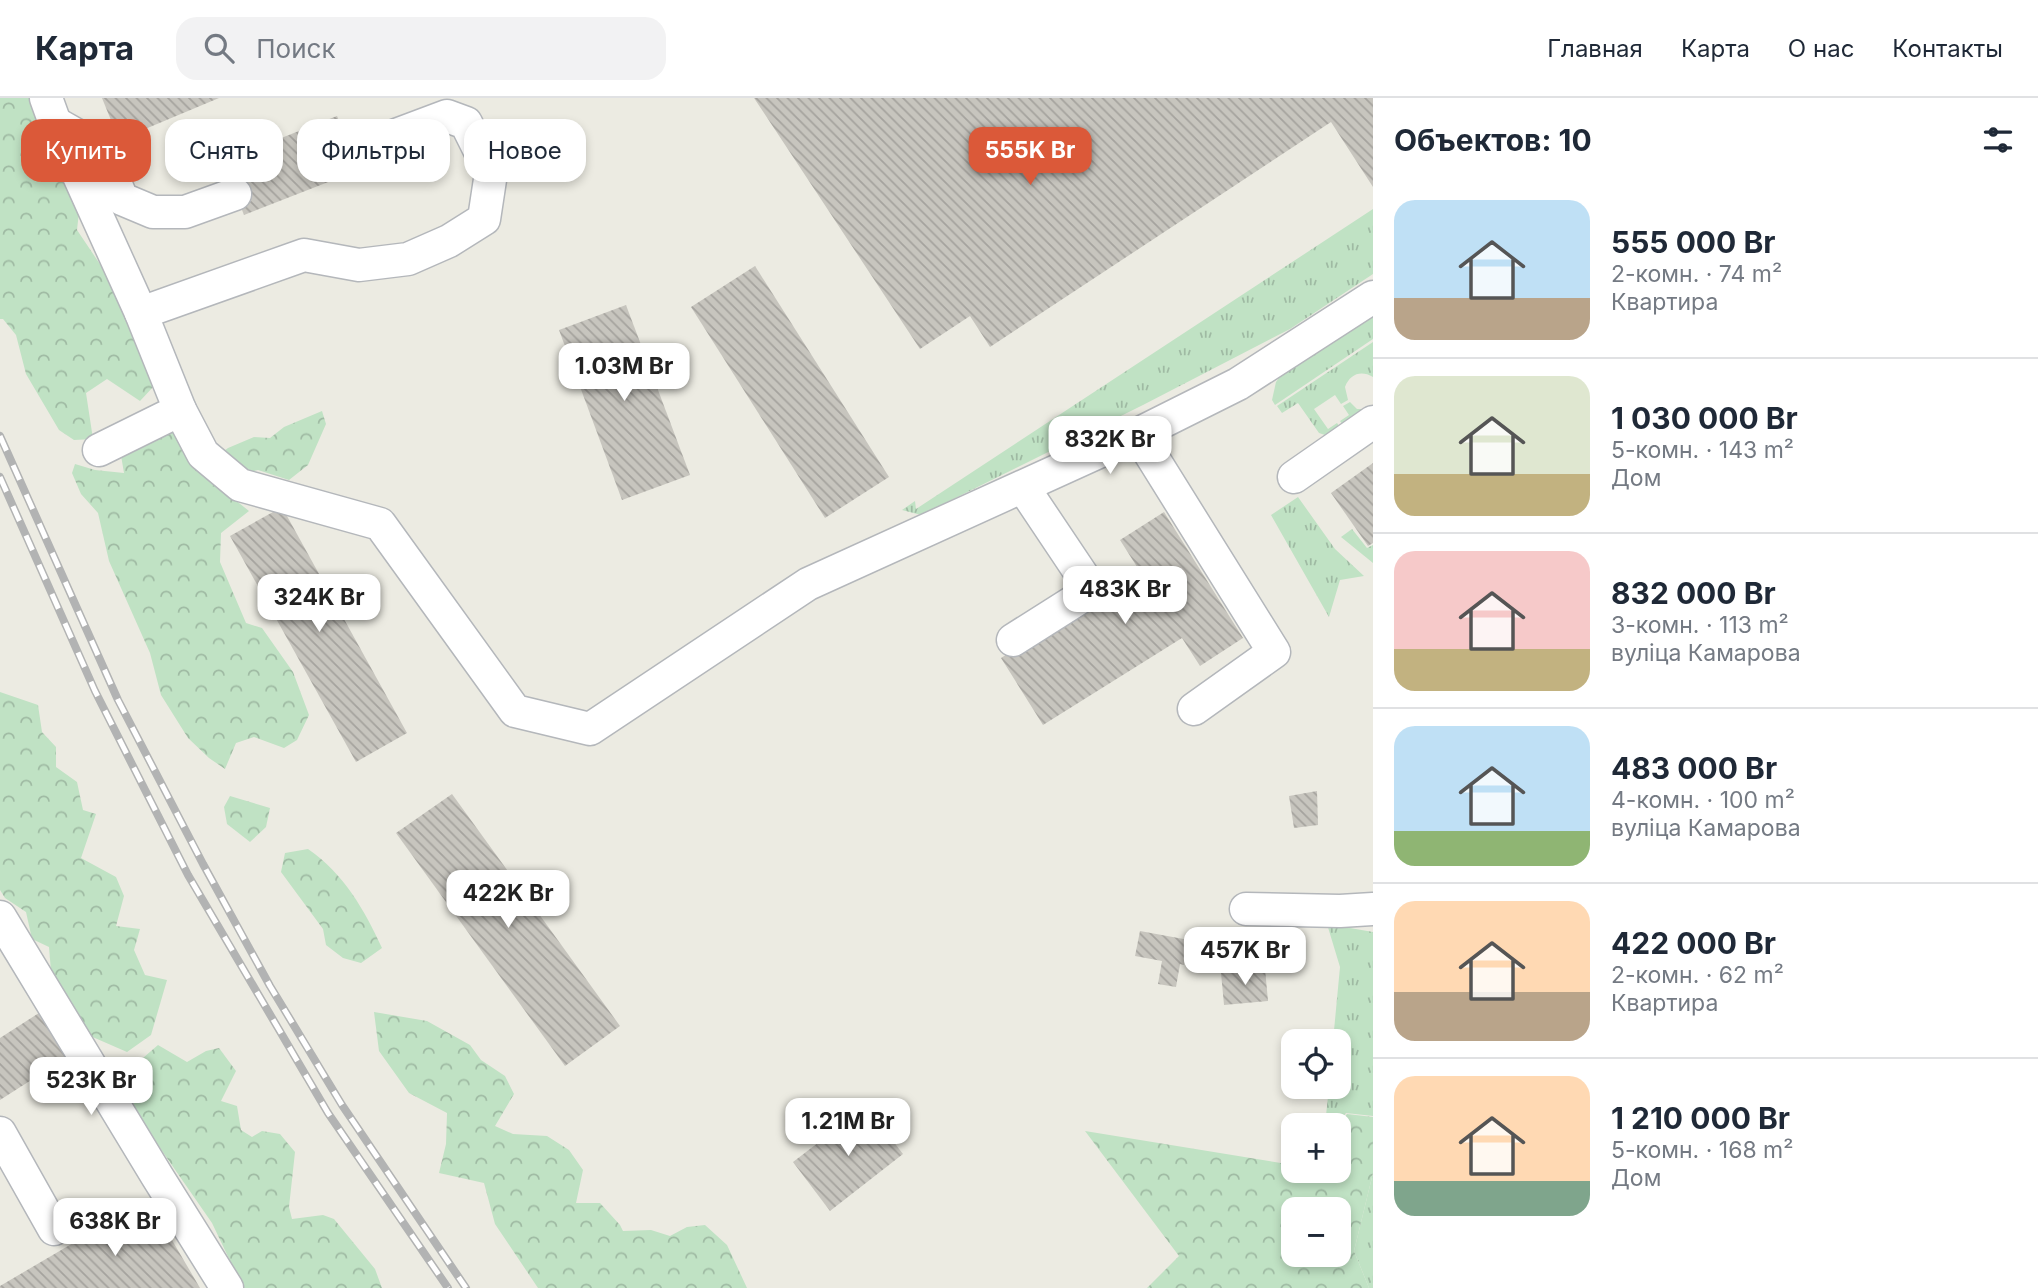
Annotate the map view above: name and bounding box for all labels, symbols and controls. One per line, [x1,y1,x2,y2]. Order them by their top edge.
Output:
search box [176,17,666,80]
text: Карта [35,28,134,68]
icon: search [200,29,238,67]
text: Поиск [256,33,335,64]
text: Главная [1547,34,1643,63]
text: Карта [1681,34,1750,63]
text: О нас [1788,34,1854,63]
text: Контакты [1892,34,2003,63]
chip: Купить [21,119,151,182]
chip: Снять [165,119,283,182]
chip: Фильтры [297,119,450,182]
chip: Новое [464,119,586,182]
icon: filters [1979,121,2017,159]
text: Объектов: 10 [1394,122,1592,158]
pin: 555K Br [965,127,1095,187]
text: 555K Br [985,136,1075,164]
text: 555 000 Br [1611,224,1776,260]
icon: home [1450,228,1534,312]
text: 2-комн. · 74 m² [1611,260,1782,288]
text: Квартира [1611,288,1718,316]
pin: 1.03M Br [552,344,696,403]
text: 1.03M Br [575,352,673,380]
text: 1 030 000 Br [1611,400,1798,436]
icon: home [1450,404,1534,488]
pin: 832K Br [1045,416,1175,476]
text: 832K Br [1065,425,1155,453]
text: 5-комн. · 143 m² [1611,436,1794,464]
text: Дом [1611,464,1661,492]
pin: 483K Br [1060,566,1190,626]
pin: 324K Br [254,574,384,634]
text: 483K Br [1079,575,1171,603]
text: 832 000 Br [1611,575,1776,611]
icon: home [1450,579,1534,663]
text: 324K Br [273,583,365,611]
text: 3-комн. · 113 m² [1611,611,1789,639]
text: вуліца Камарова [1611,639,1801,667]
text: 483 000 Br [1611,750,1777,786]
icon: home [1450,754,1534,838]
text: 4-комн. · 100 m² [1611,786,1795,814]
text: вуліца Камарова [1611,814,1801,842]
pin: 422K Br [443,870,573,930]
text: 422K Br [462,879,554,907]
text: 422 000 Br [1611,925,1776,961]
pin: 457K Br [1180,928,1310,987]
icon: home [1450,929,1534,1013]
text: 457K Br [1200,936,1290,964]
text: 2-комн. · 62 m² [1611,961,1784,989]
text: Квартира [1611,989,1718,1017]
map controls [1281,1029,1351,1267]
button: locate [1281,1029,1351,1099]
pin: 523K Br [26,1058,156,1117]
text: 523K Br [46,1066,136,1094]
pin: 1.21M Br [776,1098,920,1158]
text: 1 210 000 Br [1611,1100,1790,1136]
icon: home [1450,1104,1534,1188]
text: 1.21M Br [801,1107,895,1135]
button: + [1281,1113,1351,1183]
text: 5-комн. · 168 m² [1611,1136,1793,1164]
text: Дом [1611,1164,1661,1192]
button: − [1281,1197,1351,1267]
pin: 638K Br [50,1198,180,1258]
text: 638K Br [69,1207,161,1235]

